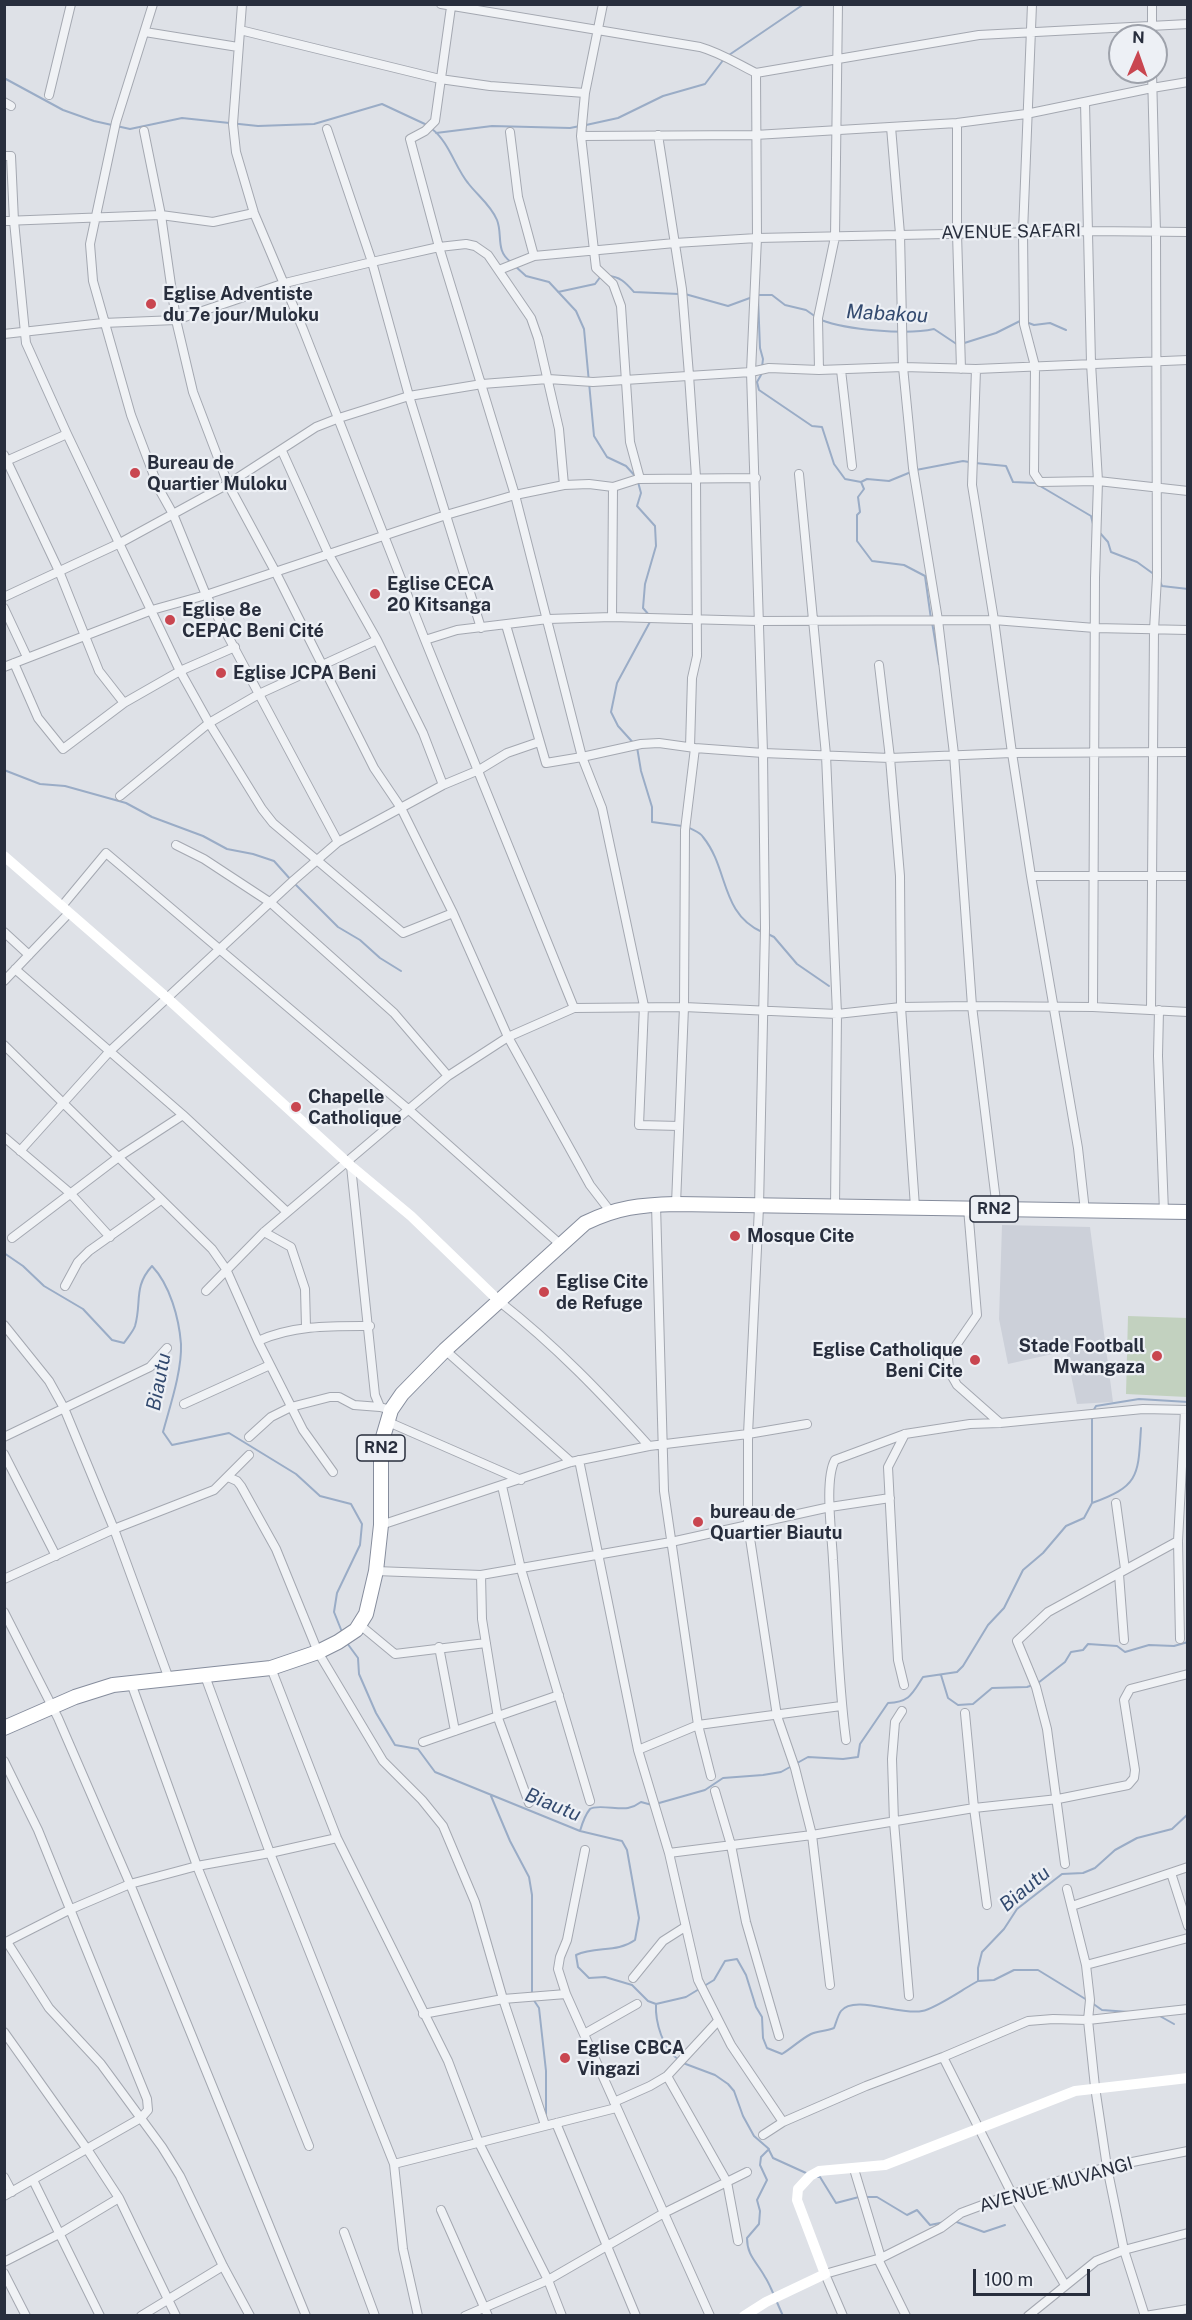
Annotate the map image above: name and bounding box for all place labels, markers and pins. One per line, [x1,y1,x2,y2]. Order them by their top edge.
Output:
place label: Eglise Adventiste du 7e jour/Muloku [163,283,319,326]
marker: Eglise Adventiste du 7e jour/Muloku [144,297,158,311]
place label: Bureau de Quartier Muloku [147,452,287,494]
marker: Bureau de Quartier Muloku [128,466,142,480]
place label: Eglise CECA 20 Kitsanga [387,573,494,616]
marker: Eglise CECA 20 Kitsanga [368,587,382,601]
place label: Eglise 8e CEPAC Beni Cité [182,599,324,642]
marker: Eglise 8e CEPAC Beni Cité [163,613,177,627]
place label: Eglise JCPA Beni [233,662,376,684]
marker: Eglise JCPA Beni [214,666,228,680]
place label: Chapelle Catholique [308,1086,402,1128]
marker: Chapelle Catholique [289,1100,303,1114]
place label: Mosque Cite [747,1225,854,1247]
marker: Mosque Cite [728,1229,742,1243]
place label: Eglise Cite de Refuge [556,1271,648,1314]
marker: Eglise Cite de Refuge [537,1285,551,1299]
place label: Stade Football Mwangaza [1018,1335,1145,1378]
place label: Eglise Catholique Beni Cite [812,1339,963,1382]
marker: Stade Football Mwangaza [1150,1349,1164,1363]
marker: Eglise Catholique Beni Cite [968,1353,982,1367]
place label: bureau de Quartier Biautu [710,1501,842,1544]
marker: bureau de Quartier Biautu [691,1515,705,1529]
place label: Eglise CBCA Vingazi [577,2037,685,2080]
marker: Eglise CBCA Vingazi [558,2051,572,2065]

